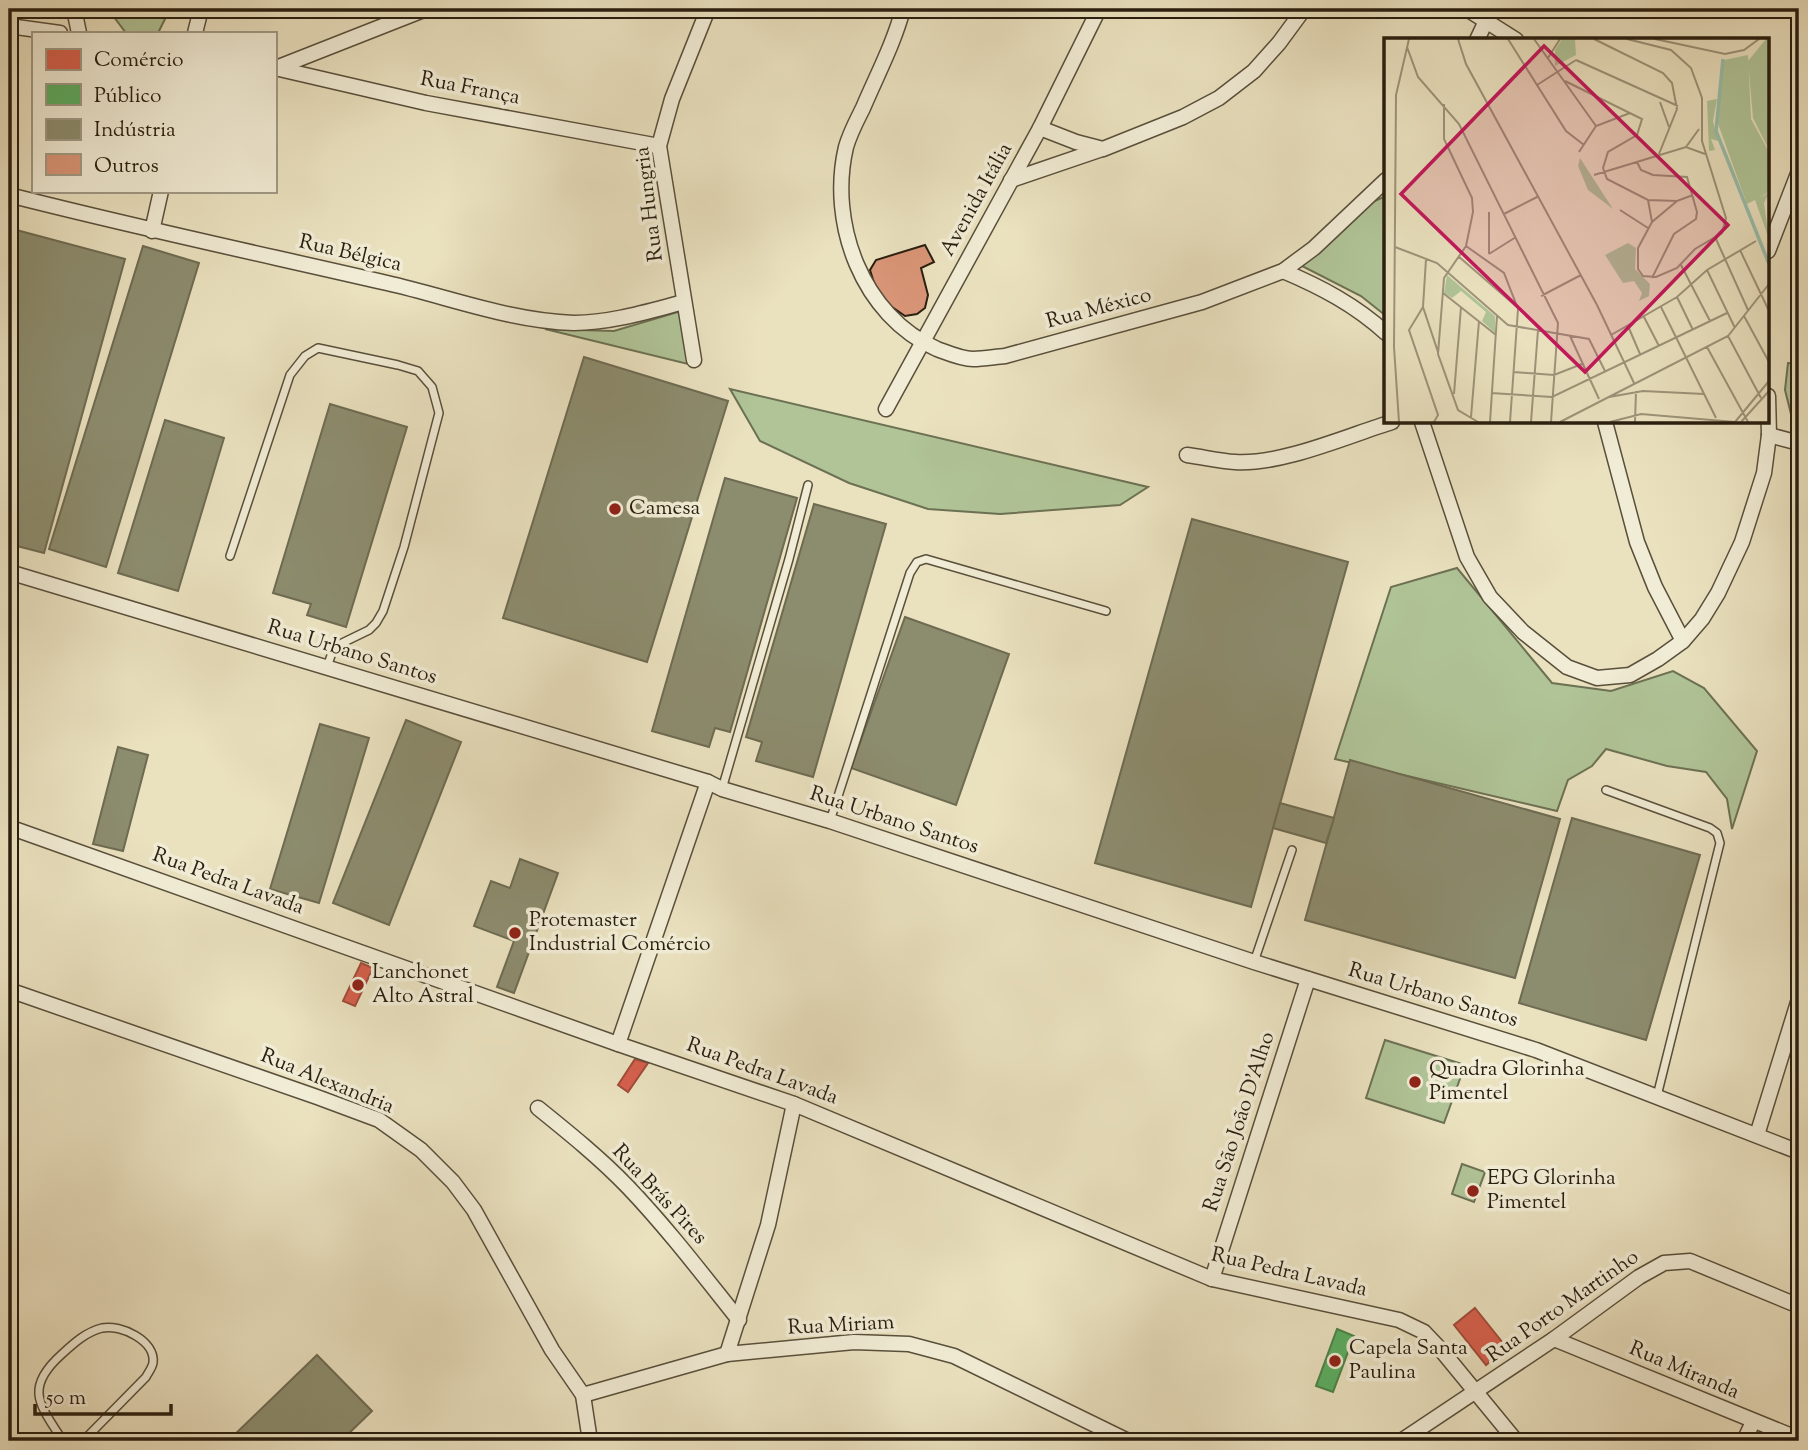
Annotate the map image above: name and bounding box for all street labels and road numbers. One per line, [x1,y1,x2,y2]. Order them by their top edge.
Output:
street label: Rua França [418,65,523,113]
street label: Avenida Itália [933,138,1021,262]
street label: Rua Hungria [628,145,672,263]
street label: Rua Bélgica [296,228,405,280]
street label: Rua México [1043,281,1155,337]
street label: Rua Urbano Santos [263,613,441,693]
street label: Rua Urbano Santos [806,780,982,862]
street label: Rua Pedra Lavada [148,841,308,923]
street label: Rua Urbano Santos [1344,956,1522,1036]
street label: Rua São João D'Alho [1197,1028,1283,1216]
street label: Rua Pedra Lavada [682,1031,842,1113]
street label: Rua Alexandria [256,1042,399,1123]
street label: Rua Brás Pires [605,1138,713,1252]
street label: Rua Pedra Lavada [1208,1240,1370,1306]
street label: Rua Porto Martinho [1481,1243,1645,1371]
street label: Rua Miriam [787,1308,895,1344]
street label: Rua Miranda [1624,1334,1744,1408]

